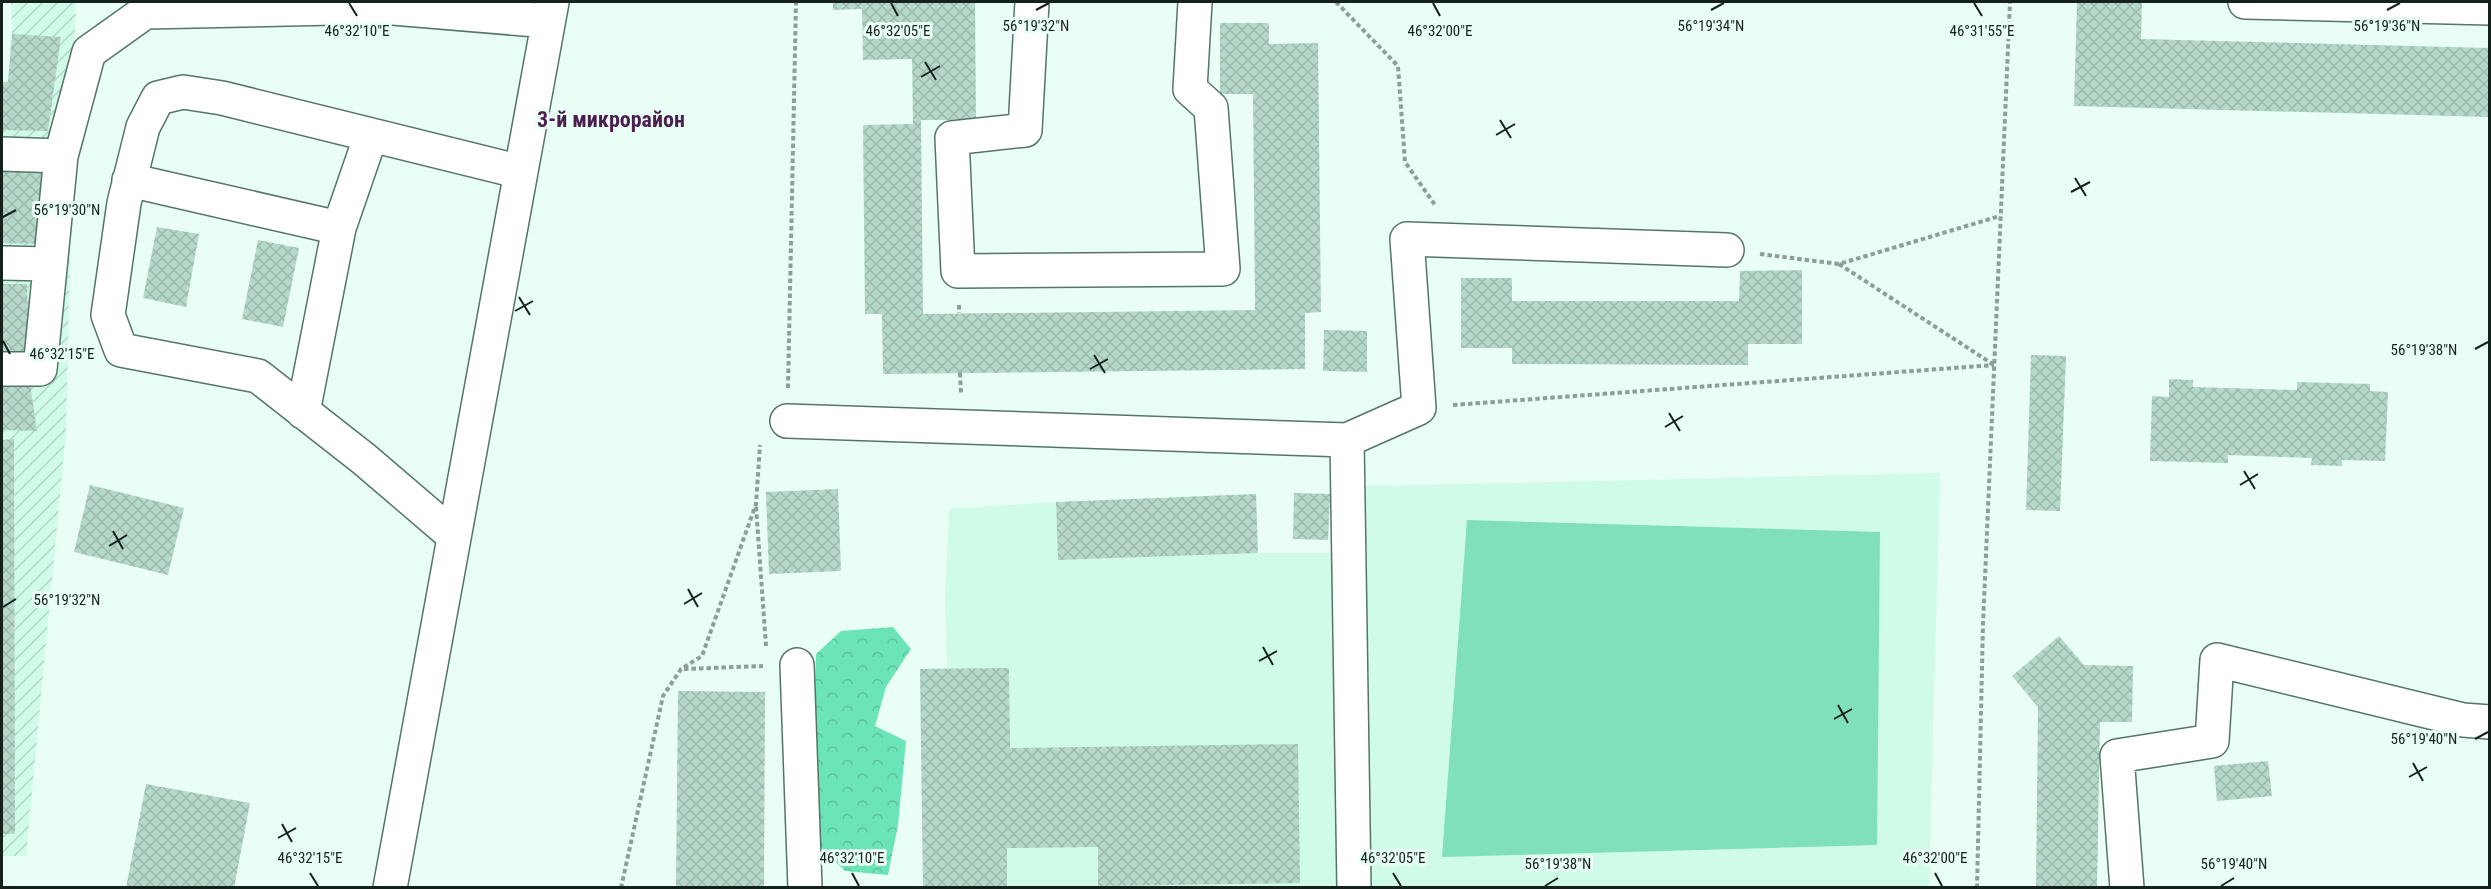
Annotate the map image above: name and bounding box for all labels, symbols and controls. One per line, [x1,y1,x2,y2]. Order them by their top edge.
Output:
text: 56°19'32"N [1003,17,1069,35]
text: 56°19'34"N [1678,17,1744,35]
text: 56°19'36"N [2354,17,2420,35]
text: 46°32'10"E [325,22,389,40]
text: 46°32'05"E [866,22,930,40]
text: 46°32'00"E [1408,22,1472,40]
text: 46°31'55"E [1950,22,2014,40]
district label: 3-й микрорайон [537,107,685,132]
text: 56°19'30"N [34,201,100,219]
text: 56°19'38"N [2391,341,2457,359]
text: 46°32'15"E [30,345,94,363]
text: 56°19'32"N [34,591,100,609]
text: 56°19'40"N [2391,730,2457,748]
text: 46°32'15"E [278,849,342,867]
text: 46°32'10"E [820,849,884,867]
text: 46°32'05"E [1361,849,1425,867]
text: 46°32'00"E [1903,849,1967,867]
text: 56°19'38"N [1525,855,1591,873]
text: 56°19'40"N [2201,855,2267,873]

